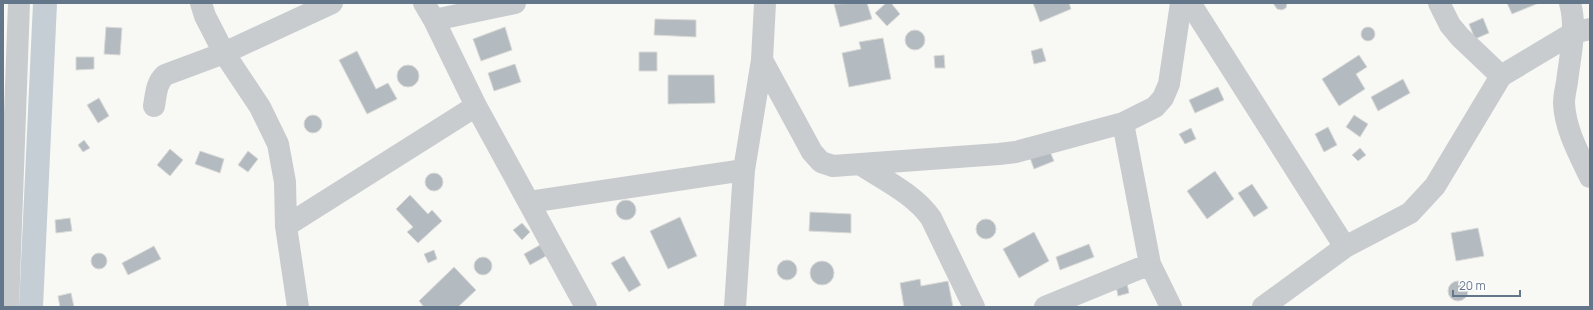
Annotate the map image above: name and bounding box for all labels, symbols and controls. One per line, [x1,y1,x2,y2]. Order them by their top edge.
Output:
scale bar [1453,272,1520,298]
text: 20 m [1459,277,1486,294]

